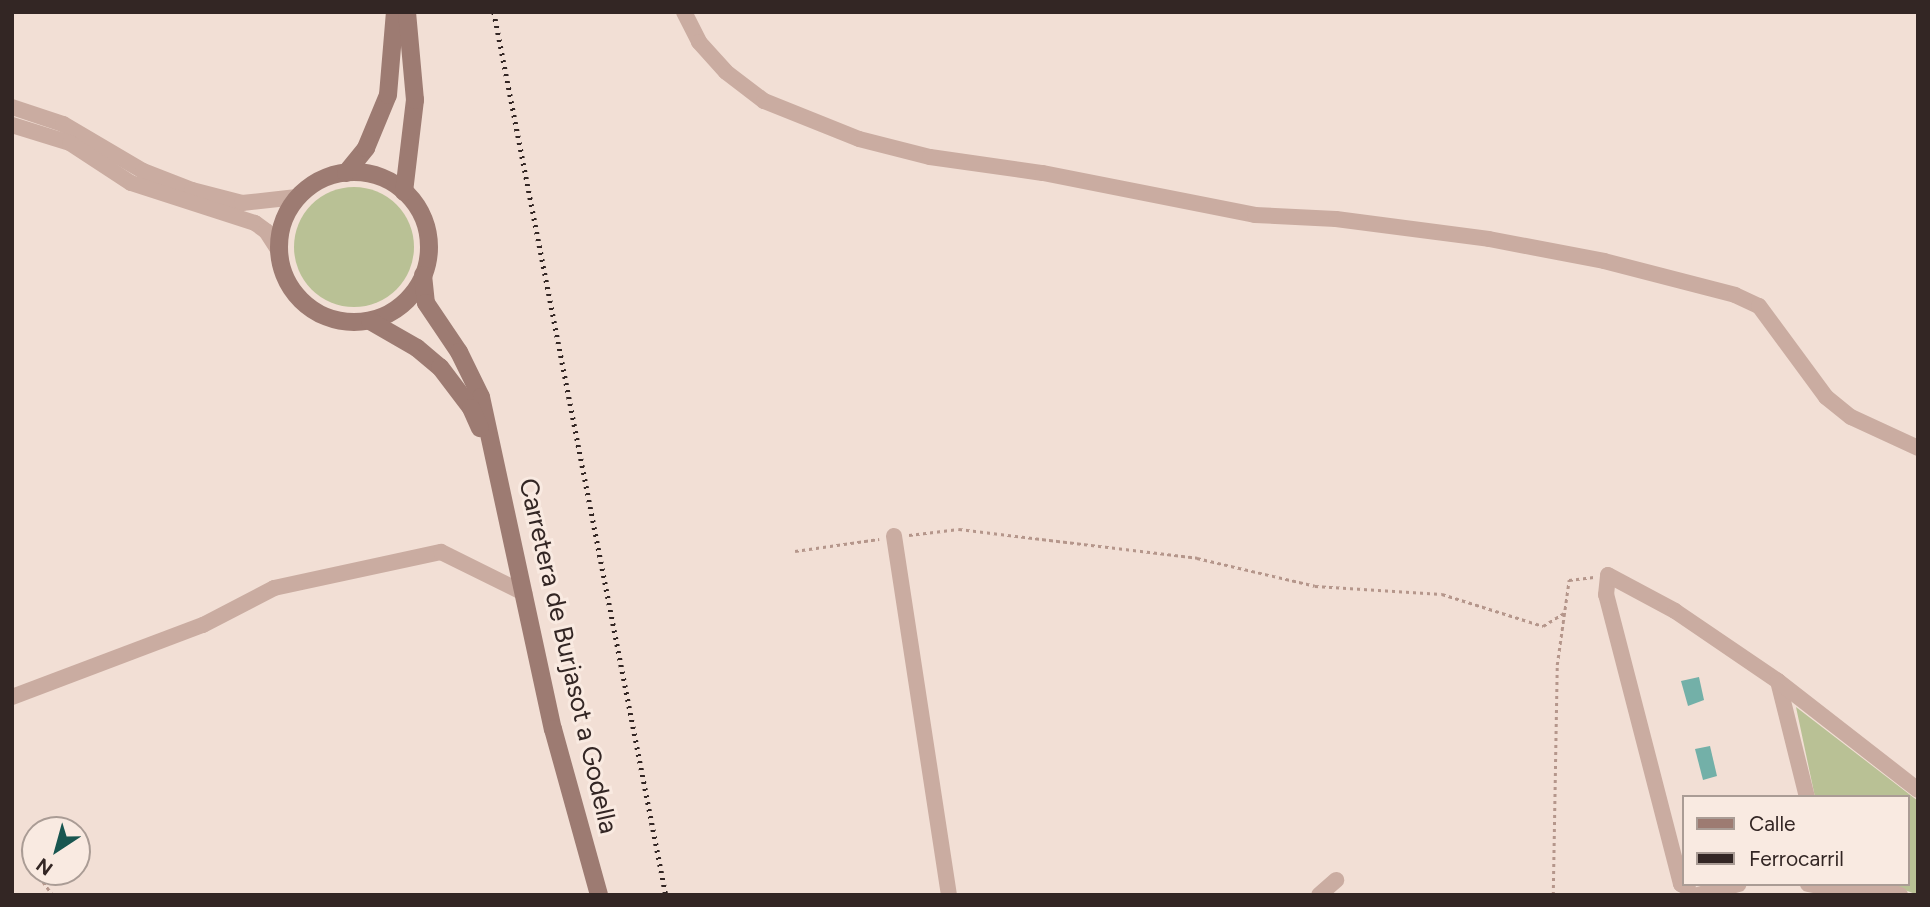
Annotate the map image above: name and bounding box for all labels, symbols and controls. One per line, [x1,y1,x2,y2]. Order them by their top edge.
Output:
street label: Carretera de Burjasot a Godella [512,475,624,837]
legend [1682,795,1909,886]
text: Calle [1749,811,1796,836]
north arrow [21,816,91,886]
text: Ferrocarril [1749,846,1844,871]
text: N [32,853,57,880]

